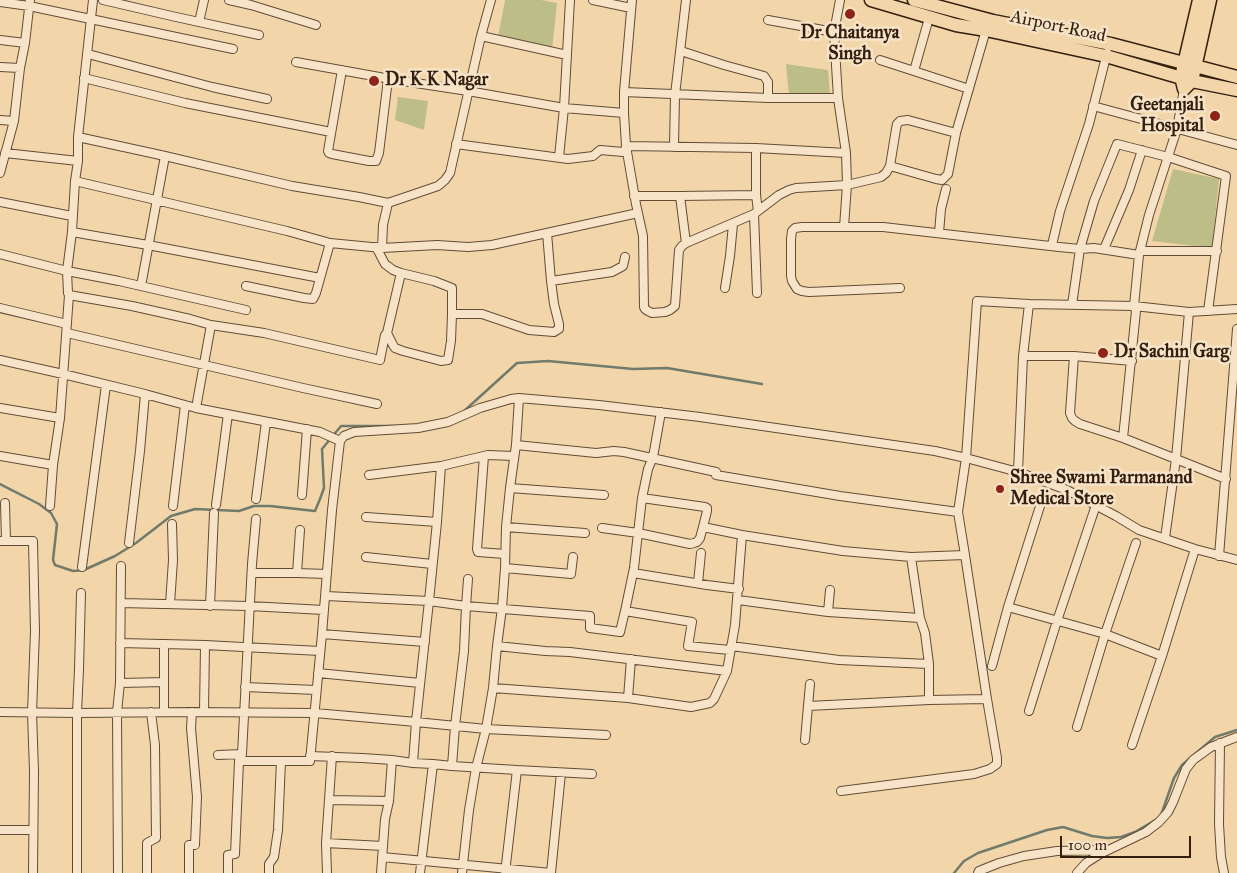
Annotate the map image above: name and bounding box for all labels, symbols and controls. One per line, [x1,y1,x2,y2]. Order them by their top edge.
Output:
street label: Airport Road [1008,6,1108,48]
marker: Dr Chaitanya Singh [843,7,857,21]
place label: Dr Chaitanya Singh [801,23,899,66]
place label: Dr K K Nagar [385,70,488,92]
marker: Dr K K Nagar [367,74,381,88]
place label: Geetanjali Hospital [1130,95,1204,138]
marker: Geetanjali Hospital [1208,109,1222,123]
place label: Dr Sachin Garg [1114,342,1229,364]
marker: Dr Sachin Garg [1096,346,1110,360]
place label: Shree Swami Parmanand Medical Store [1010,468,1193,510]
marker: Shree Swami Parmanand Medical Store [994,483,1006,495]
scale bar [1062,826,1193,858]
text: 100 m [1068,836,1107,854]

